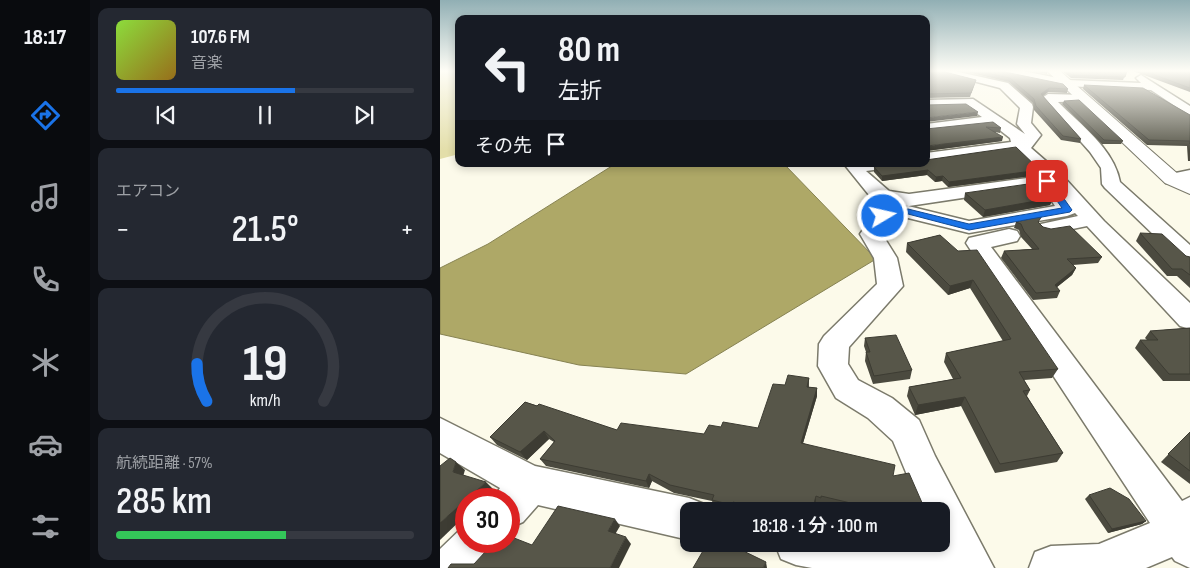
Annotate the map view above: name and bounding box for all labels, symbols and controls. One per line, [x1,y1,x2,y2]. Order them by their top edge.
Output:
text: 18:17 [24,24,66,51]
text: 107.6 FM [191,26,250,49]
text: 80 m [558,29,620,72]
icon: left [475,35,540,100]
text: 音楽 [191,54,223,73]
text: 左折 [558,78,602,105]
icon: directions [28,98,63,133]
icon: previous [152,101,180,129]
icon: pause [251,101,279,129]
icon: next [350,101,378,129]
icon: arrive [542,130,570,158]
text: その先 [475,135,532,158]
pin [1026,160,1068,202]
icon: arrive [1033,167,1061,195]
icon: music [28,180,63,215]
text: エアコン [116,182,180,201]
position arrow [856,189,908,241]
text: 21.5° [231,207,299,252]
text: − [116,213,130,246]
text: + [400,213,414,246]
icon: phone [28,262,63,297]
text: 19 [242,333,288,396]
icon: climate [28,345,63,380]
text: km/h [250,390,280,411]
icon: car [28,427,63,462]
text: 航続距離 · 57% [116,454,213,473]
text: 285 km [116,479,212,524]
speed limit sign: 30 [455,488,520,553]
icon: filters [28,509,63,544]
text: 18:18 · 1 分 · 100 m [752,515,878,538]

